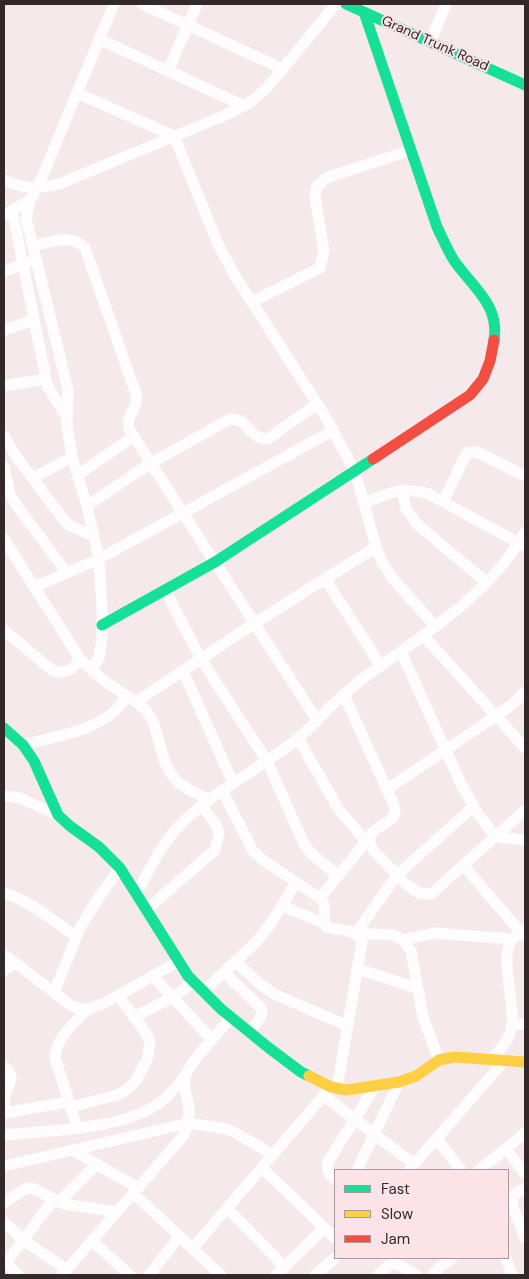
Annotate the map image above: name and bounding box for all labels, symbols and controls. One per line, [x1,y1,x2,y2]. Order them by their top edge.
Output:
street label: Grand Trunk Road [379,13,491,75]
legend [334,1169,509,1259]
text: Fast [381,1179,410,1199]
text: Slow [381,1204,413,1224]
text: Jam [381,1229,410,1249]

